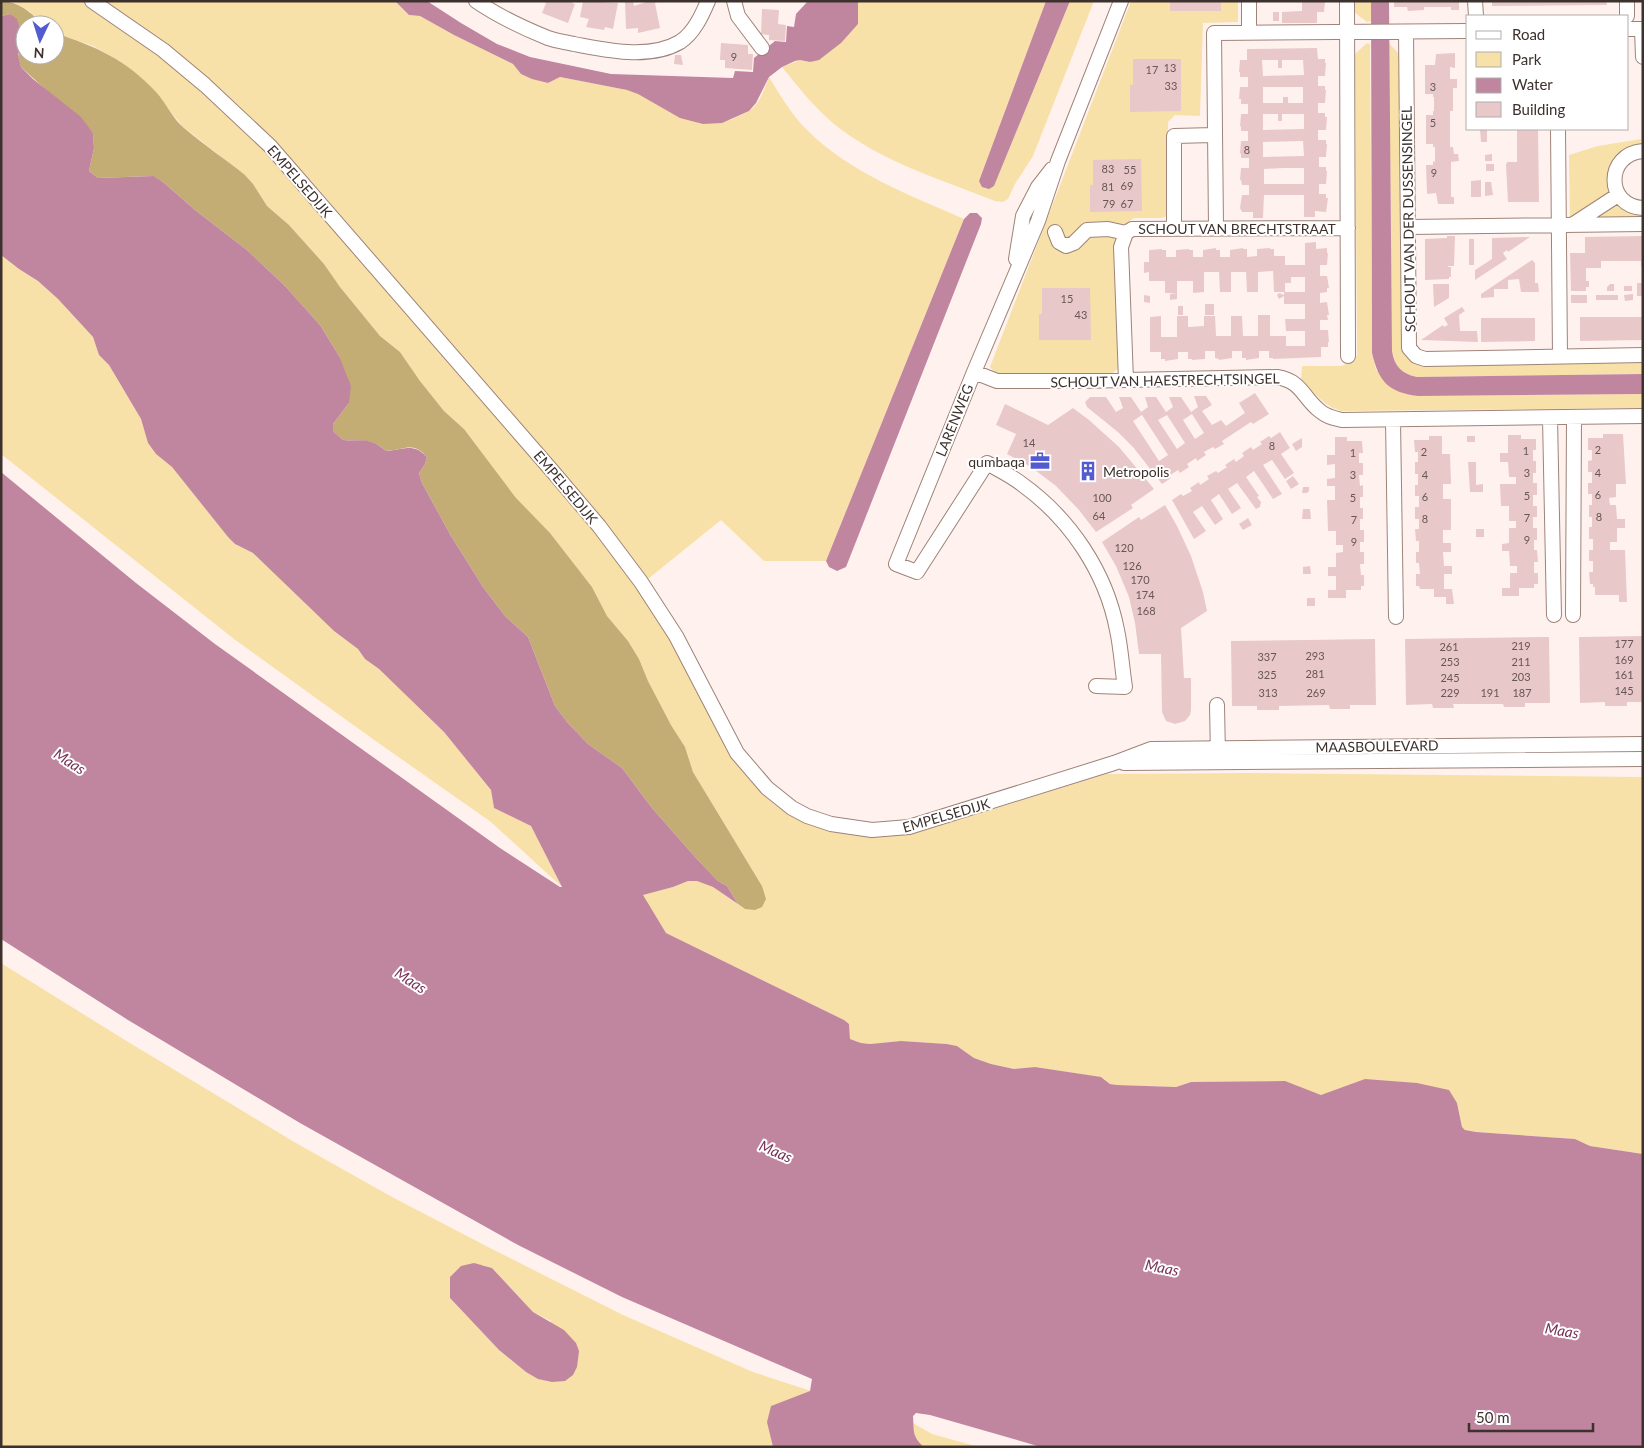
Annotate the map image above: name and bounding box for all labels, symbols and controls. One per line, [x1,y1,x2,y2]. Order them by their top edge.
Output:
north arrow [15,15,65,65]
legend [1466,15,1629,130]
text: Road [1512,25,1545,43]
text: N [33,45,45,62]
house number: 9 [731,50,737,63]
text: Park [1512,50,1542,68]
house number: 13 [1164,61,1176,74]
house number: 17 [1146,63,1158,76]
text: Water [1512,75,1553,93]
house number: 33 [1165,79,1177,92]
house number: 3 [1430,80,1436,93]
text: Building [1512,100,1565,118]
street label: SCHOUT VAN DER DUSSENSINGEL [1398,106,1418,332]
house number: 5 [1430,116,1436,129]
street label: EMPELSEDIJK [264,141,336,221]
house number: 8 [1244,143,1250,156]
house number: 83 [1102,162,1114,175]
house number: 55 [1124,163,1136,176]
house number: 9 [1431,166,1437,179]
house number: 69 [1121,179,1133,192]
house number: 81 [1102,180,1114,193]
house number: 79 [1103,197,1115,210]
house number: 67 [1121,197,1133,210]
street label: SCHOUT VAN BRECHTSTRAAT [1138,220,1336,237]
house number: 15 [1061,292,1073,305]
house number: 43 [1075,308,1087,321]
street label: SCHOUT VAN HAESTRECHTSINGEL [1050,370,1280,390]
street label: LARENWEG [932,381,976,459]
house number: 14 [1023,436,1036,449]
house number: 8 [1269,439,1275,452]
house number: 2 [1595,443,1601,456]
house number: 1 [1523,444,1529,457]
house number: 2 [1421,445,1427,458]
house number: 1 [1350,446,1356,459]
street label: EMPELSEDIJK [530,447,602,528]
office icon: qumbaqa [1029,450,1051,472]
place label: qumbaqa [968,453,1025,470]
building icon: Metropolis [1077,460,1099,482]
place label: Metropolis [1103,463,1169,480]
house number: 3 [1524,466,1530,479]
house number: 4 [1595,466,1602,479]
house number: 3 [1350,468,1356,481]
house number: 4 [1422,468,1429,481]
house number: 6 [1595,488,1601,501]
house number: 5 [1524,489,1530,502]
house number: 6 [1422,490,1428,503]
house number: 100 [1092,491,1112,504]
house number: 5 [1350,491,1356,504]
house number: 64 [1093,509,1106,522]
house number: 8 [1596,510,1602,523]
house number: 7 [1524,511,1530,524]
house number: 8 [1422,512,1428,525]
house number: 7 [1351,513,1357,526]
house number: 9 [1524,533,1530,546]
house number: 9 [1351,535,1357,548]
house number: 120 [1114,541,1134,554]
house number: 126 [1122,559,1142,572]
house number: 170 [1130,573,1150,586]
house number: 174 [1135,588,1155,601]
house number: 168 [1136,604,1156,617]
house number: 177 [1614,637,1634,650]
house number: 219 [1511,639,1531,652]
house number: 261 [1439,640,1459,653]
house number: 293 [1305,649,1325,662]
house number: 337 [1257,650,1277,663]
house number: 169 [1614,653,1634,666]
house number: 253 [1440,655,1460,668]
house number: 211 [1511,655,1531,668]
house number: 281 [1305,667,1325,680]
house number: 325 [1257,668,1277,681]
house number: 161 [1614,668,1634,681]
house number: 203 [1511,670,1531,683]
house number: 245 [1440,671,1460,684]
house number: 145 [1614,684,1634,697]
house number: 313 [1258,686,1278,699]
house number: 269 [1306,686,1326,699]
house number: 229 [1440,686,1460,699]
house number: 191 [1480,686,1500,699]
house number: 187 [1512,686,1532,699]
street label: MAASBOULEVARD [1315,736,1439,756]
water label: Maas [51,744,89,778]
street label: EMPELSEDIJK [900,794,992,836]
water label: Maas [392,963,430,997]
water label: Maas [757,1136,795,1166]
water label: Maas [1144,1255,1180,1279]
water label: Maas [1544,1318,1580,1342]
scale bar [1469,1400,1593,1432]
text: 50 m [1476,1408,1510,1426]

